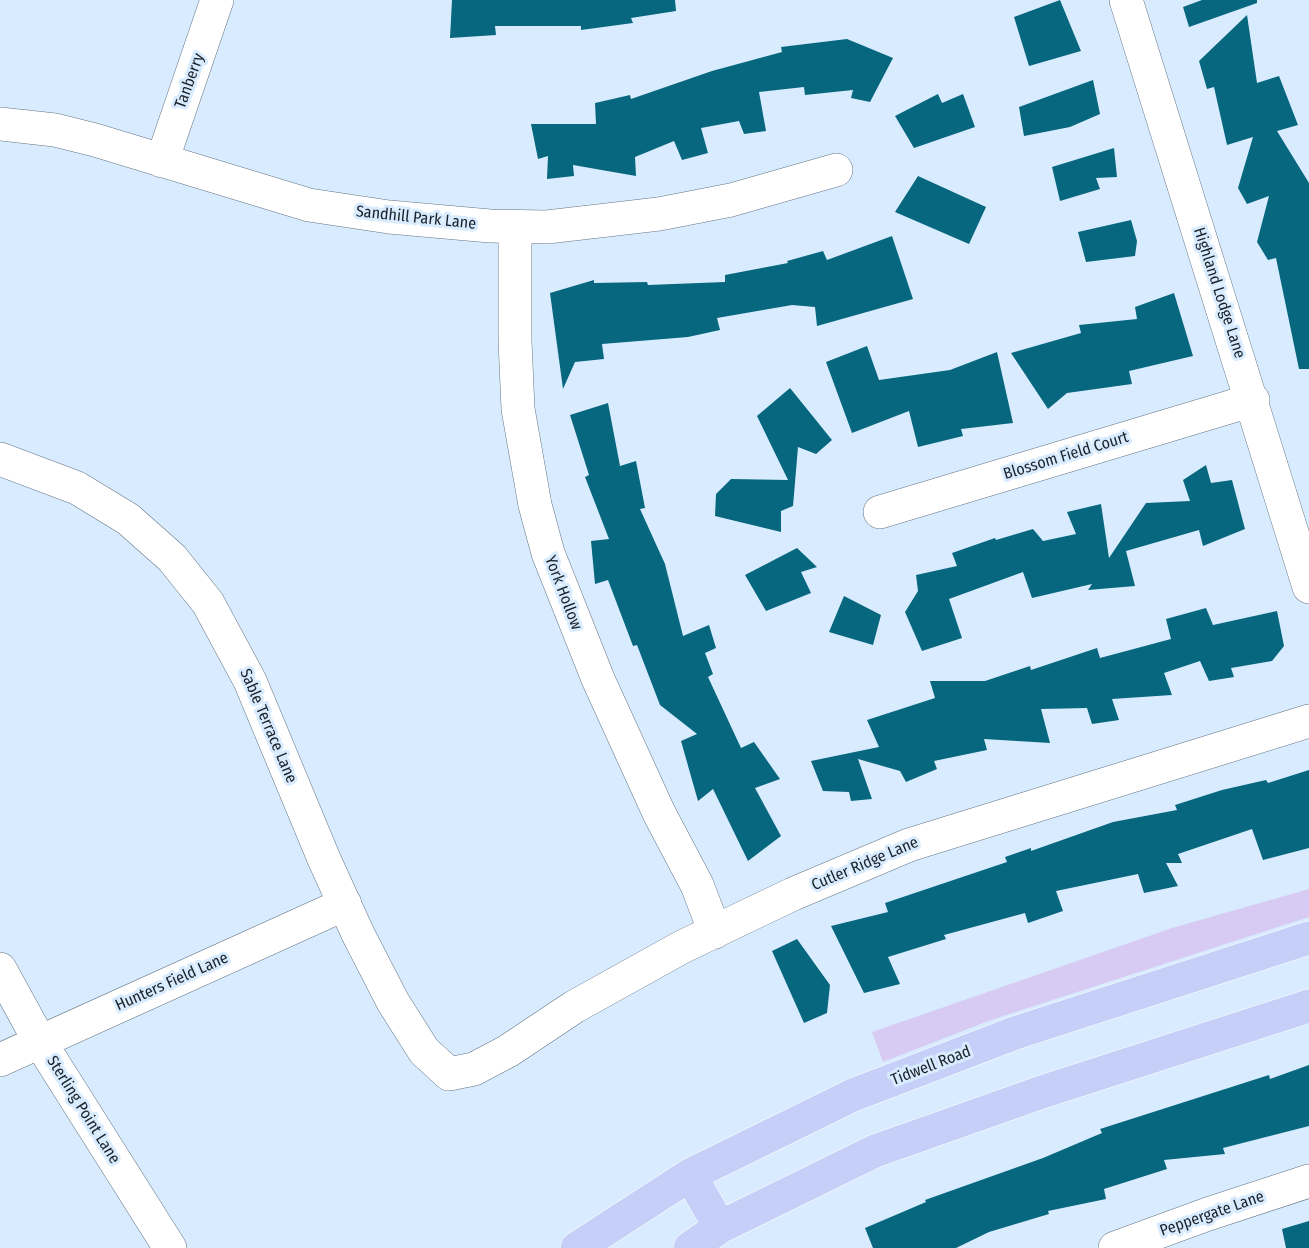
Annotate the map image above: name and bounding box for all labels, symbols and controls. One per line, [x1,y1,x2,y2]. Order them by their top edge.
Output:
street label: Tanberry [171,51,209,111]
street label: Sandhill Park Lane [355,202,477,234]
street label: Highland Lodge Lane [1189,225,1249,361]
street label: Blossom Field Court [1001,428,1131,484]
street label: York Hollow [540,553,586,633]
street label: Sable Terrace Lane [235,666,301,786]
street label: Cutler Ridge Lane [809,833,921,895]
street label: Hunters Field Lane [113,949,231,1015]
street label: Tidwell Road [888,1042,974,1090]
street label: Sterling Point Lane [42,1053,124,1167]
street label: Peppergate Lane [1157,1187,1267,1241]

